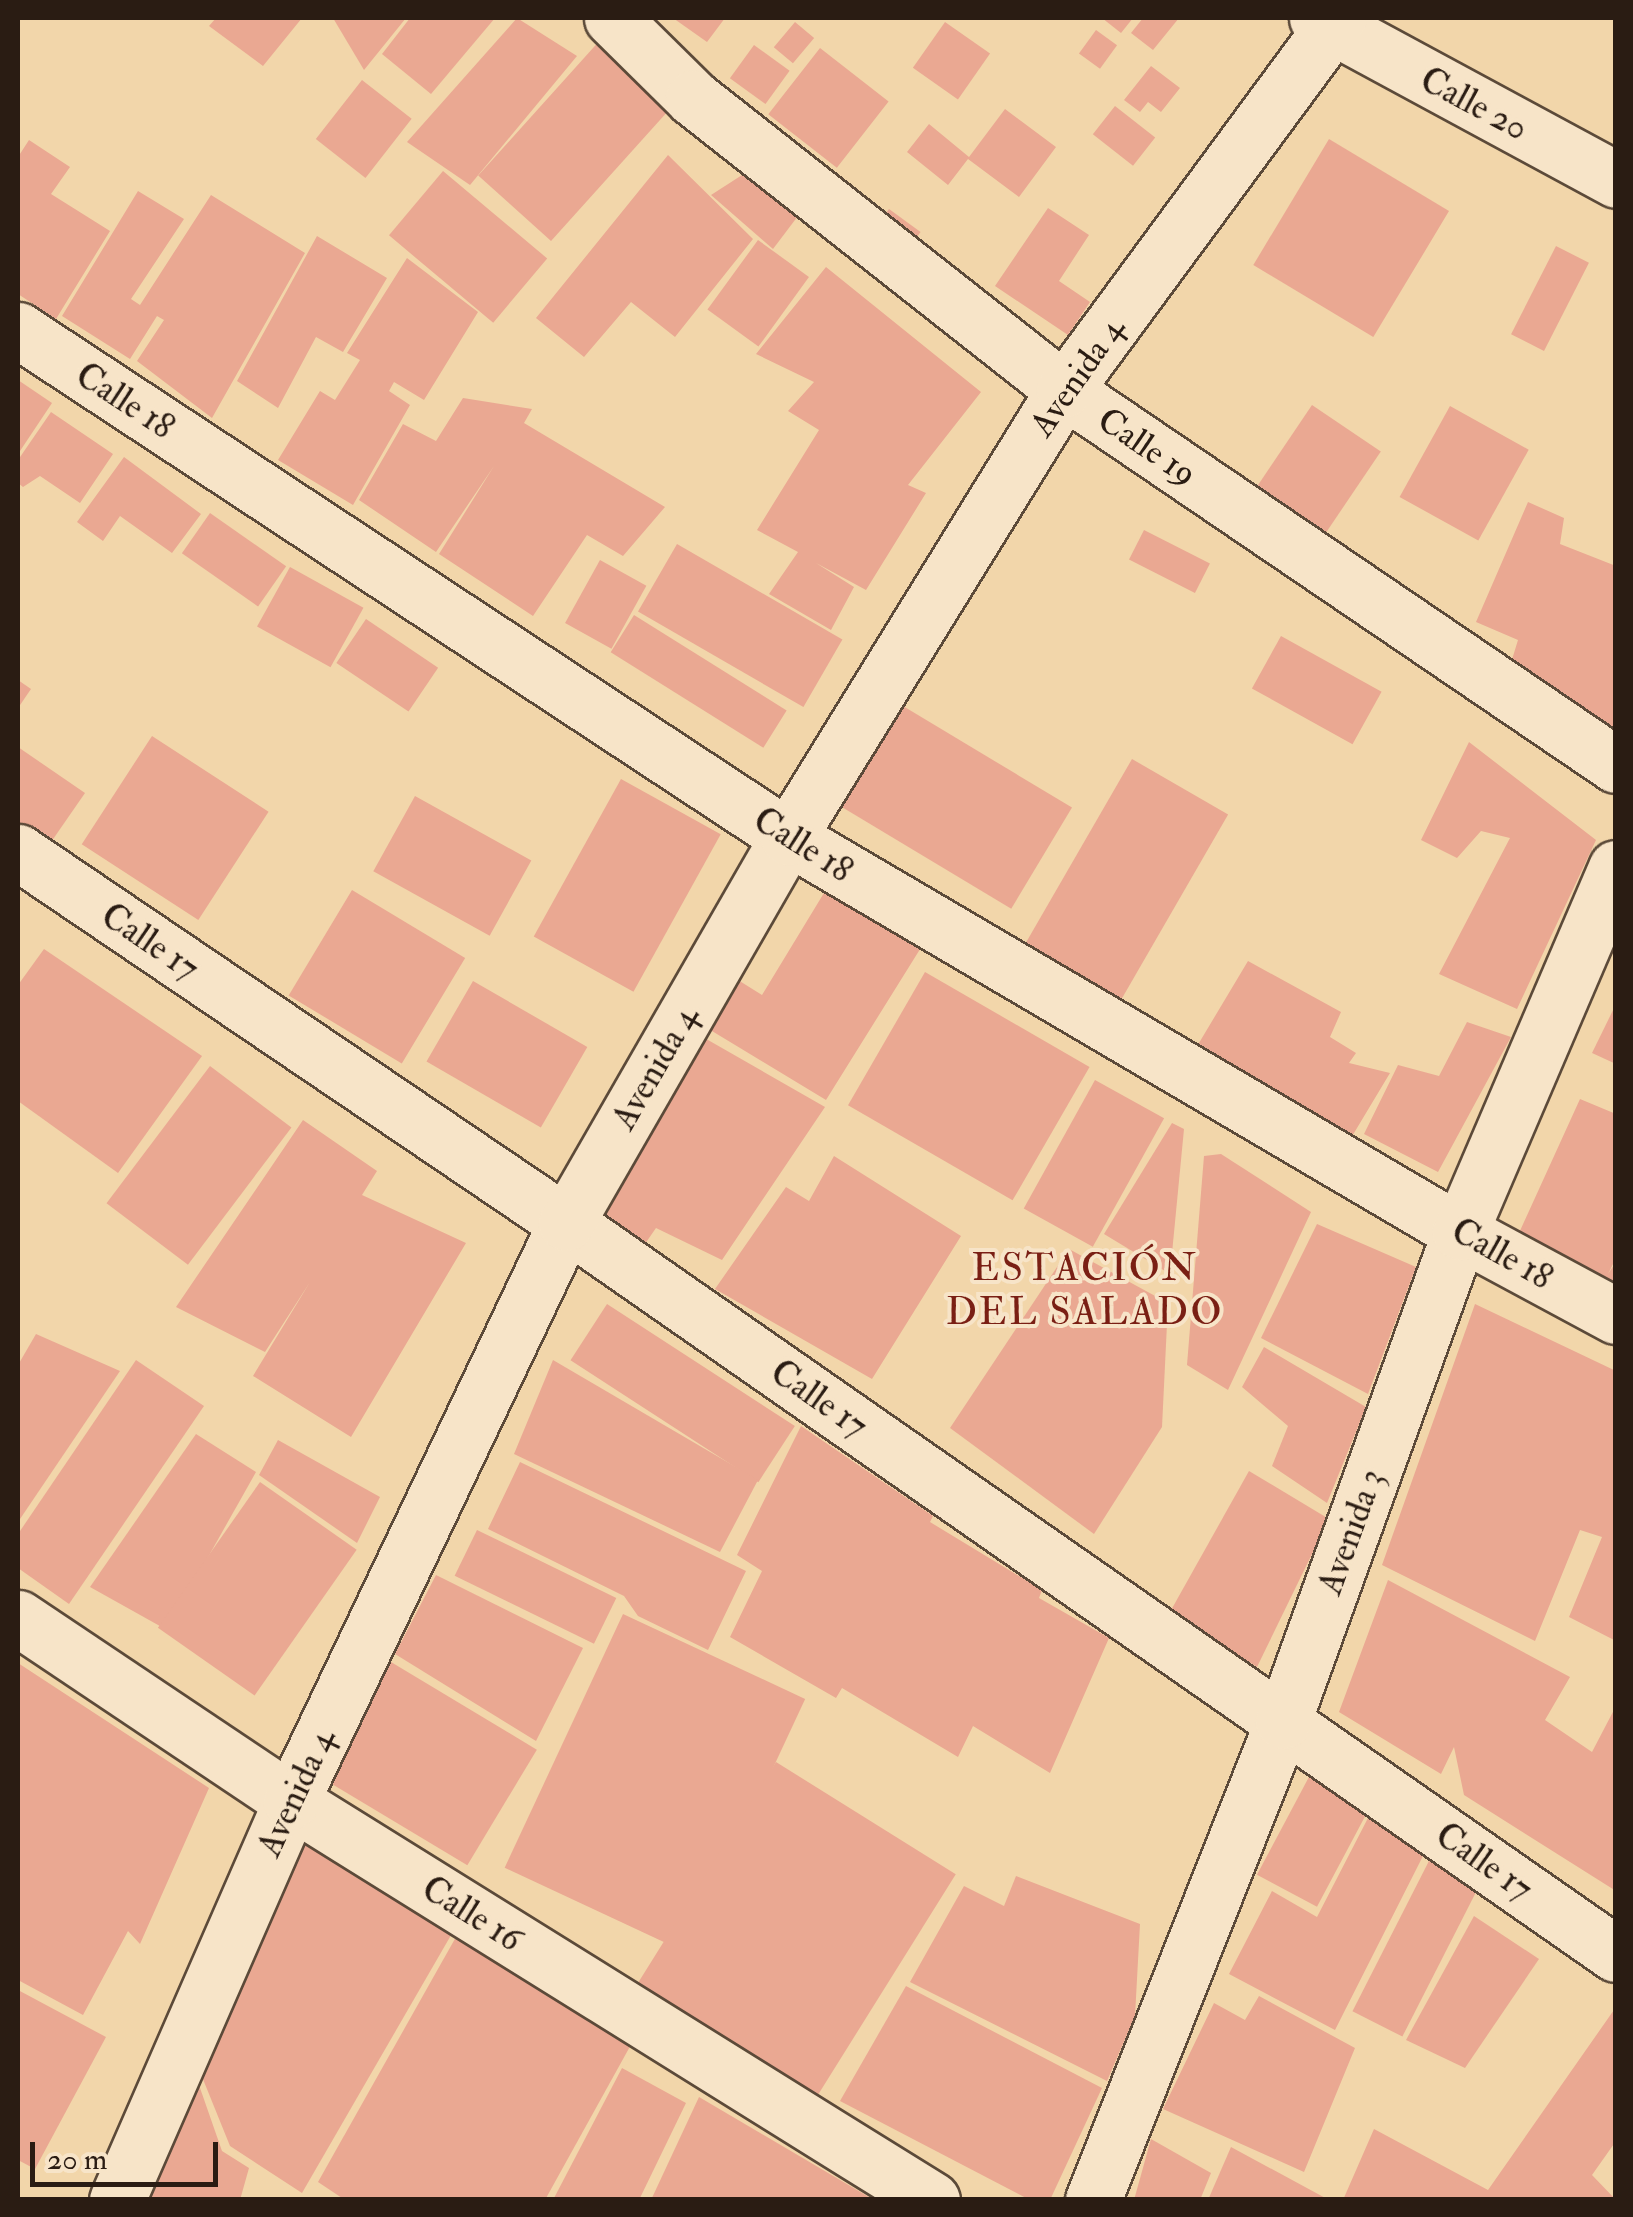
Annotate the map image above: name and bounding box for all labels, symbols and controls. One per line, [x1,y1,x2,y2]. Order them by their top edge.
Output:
street label: Calle 20 [1413,58,1535,150]
street label: Avenida 4 [1021,309,1133,445]
street label: Calle 18 [68,354,182,448]
street label: Calle 19 [1090,399,1204,495]
street label: Calle 18 [746,798,860,892]
street label: Calle 17 [93,894,207,990]
street label: Avenida 4 [603,999,707,1137]
street label: Calle 18 [1444,1209,1560,1299]
district label: ESTACIÓN DEL SALADO [946,1246,1224,1336]
street label: Calle 17 [763,1351,875,1447]
street label: Avenida 3 [1309,1464,1393,1600]
street label: Avenida 4 [248,1723,344,1863]
street label: Calle 17 [1428,1814,1540,1910]
street label: Calle 16 [414,1867,530,1961]
scale bar [35,2122,222,2184]
text: 20 m [47,2141,107,2178]

